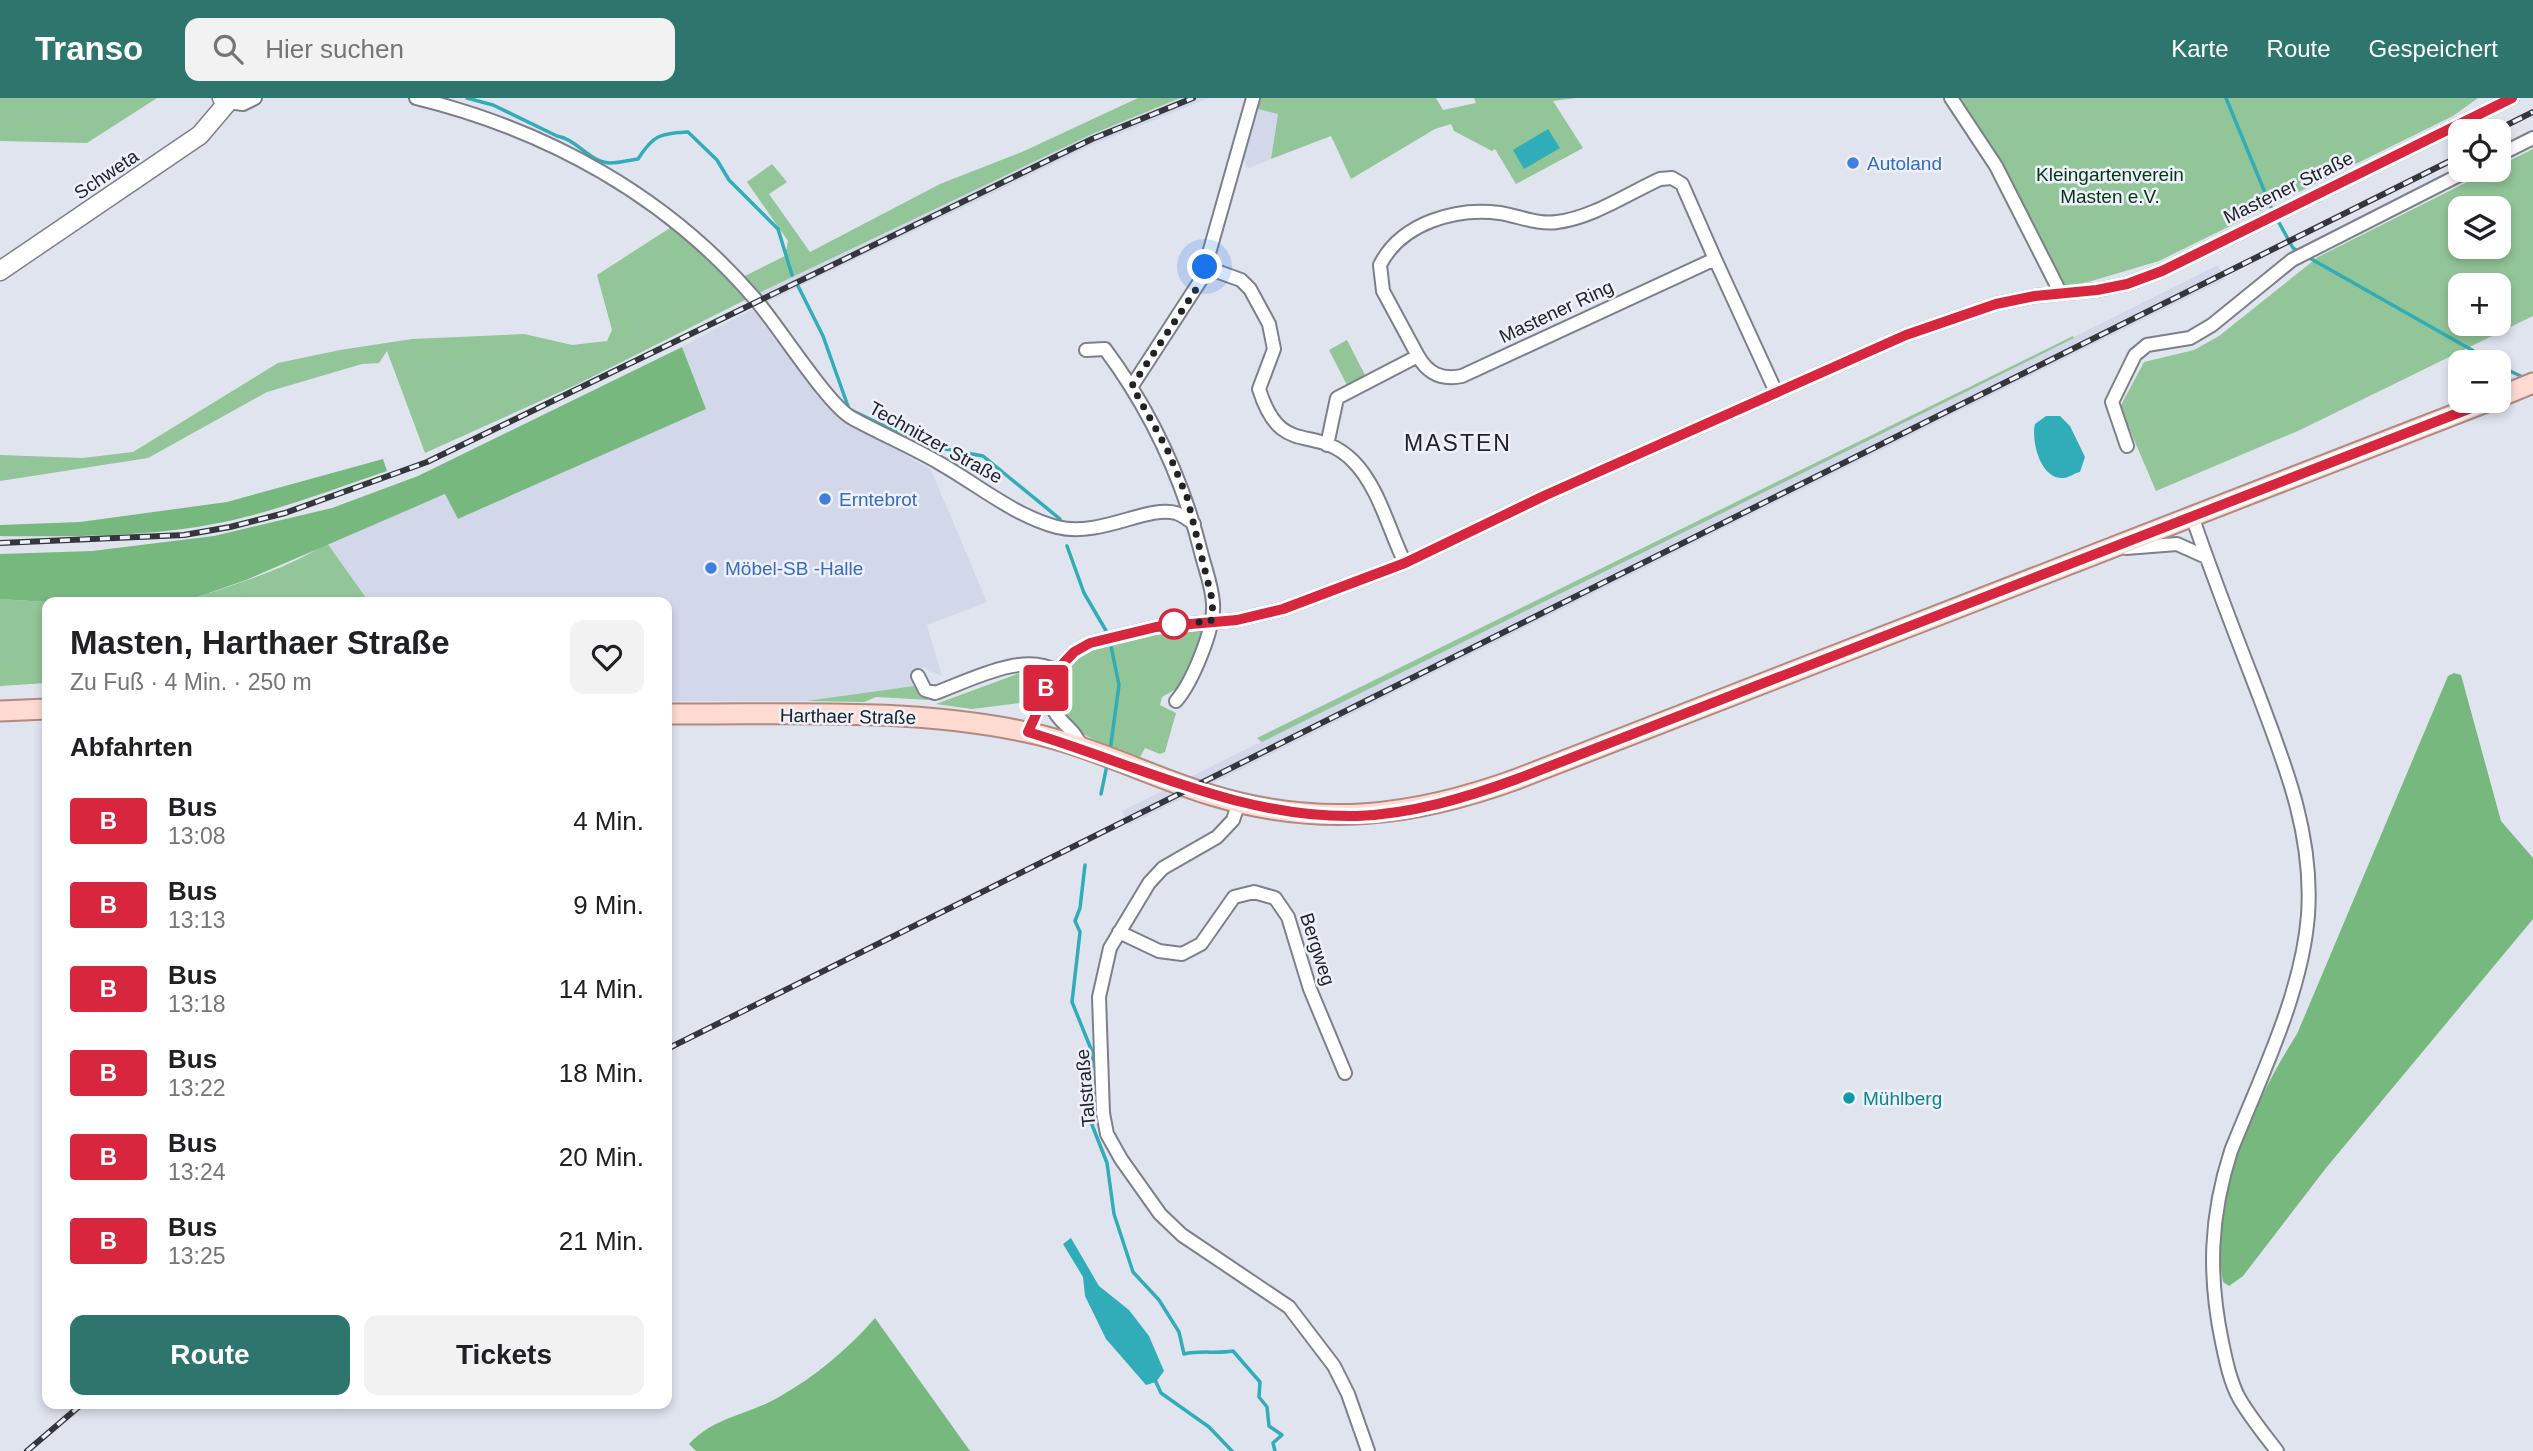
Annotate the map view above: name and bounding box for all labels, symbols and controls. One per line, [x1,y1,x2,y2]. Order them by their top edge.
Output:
search box [185,18,675,81]
text: Transo [35,30,143,67]
icon: search [209,30,247,68]
text: Hier suchen [265,34,404,64]
text: Karte [2171,35,2229,62]
text: Route [2267,35,2331,62]
text: Gespeichert [2369,35,2498,62]
map controls [2448,119,2511,413]
button: locate [2448,119,2511,182]
street label: Schweta [70,145,143,203]
street label: Mastener Straße [2220,147,2356,228]
place label: Autoland [1867,153,1942,174]
marker: Autoland [1845,155,1861,171]
park label: Kleingartenverein Masten e.V. [2036,164,2184,207]
button: layers [2448,196,2511,259]
your location [1187,249,1222,284]
button: + [2448,273,2511,336]
street label: Mastener Ring [1496,276,1617,347]
button: − [2448,350,2511,413]
street label: Technitzer Straße [866,397,1006,488]
district label: MASTEN [1404,430,1512,456]
place label: Erntebrot [839,489,918,510]
marker: Erntebrot [817,491,833,507]
place label: Möbel-SB -Halle [725,558,863,579]
marker: Möbel-SB -Halle [703,560,719,576]
unlabelled marker [1159,609,1189,639]
button: heart [570,620,644,694]
text: Masten, Harthaer Straße [70,624,450,661]
line badge: B [1023,665,1069,711]
text: Zu Fuß · 4 Min. · 250 m [70,669,312,695]
text: B [1037,674,1055,701]
street label: Harthaer Straße [780,705,916,728]
text: Abfahrten [70,732,193,762]
text: Bus [168,792,217,822]
text: 4 Min. [573,806,644,836]
text: B [100,807,117,834]
text: 13:08 [168,823,226,849]
text: Bus [168,876,217,906]
text: 9 Min. [573,890,644,920]
text: B [100,891,117,918]
text: 13:13 [168,907,226,933]
street label: Bergweg [1296,910,1339,988]
text: Bus [168,960,217,990]
text: 14 Min. [559,974,644,1004]
text: B [100,975,117,1002]
text: 13:18 [168,991,226,1017]
text: Bus [168,1044,217,1074]
street label: Talstraße [1072,1048,1099,1128]
text: 18 Min. [559,1058,644,1088]
text: B [100,1059,117,1086]
text: 13:22 [168,1075,226,1101]
place label: Mühlberg [1863,1088,1942,1109]
marker: Mühlberg [1841,1090,1857,1106]
text: Bus [168,1128,217,1158]
text: 20 Min. [559,1142,644,1172]
text: B [100,1143,117,1170]
text: 13:24 [168,1159,226,1185]
text: Bus [168,1212,217,1242]
text: 21 Min. [559,1226,644,1256]
text: B [100,1227,117,1254]
text: 13:25 [168,1243,226,1269]
button: Route [70,1315,350,1395]
button: Tickets [364,1315,644,1395]

